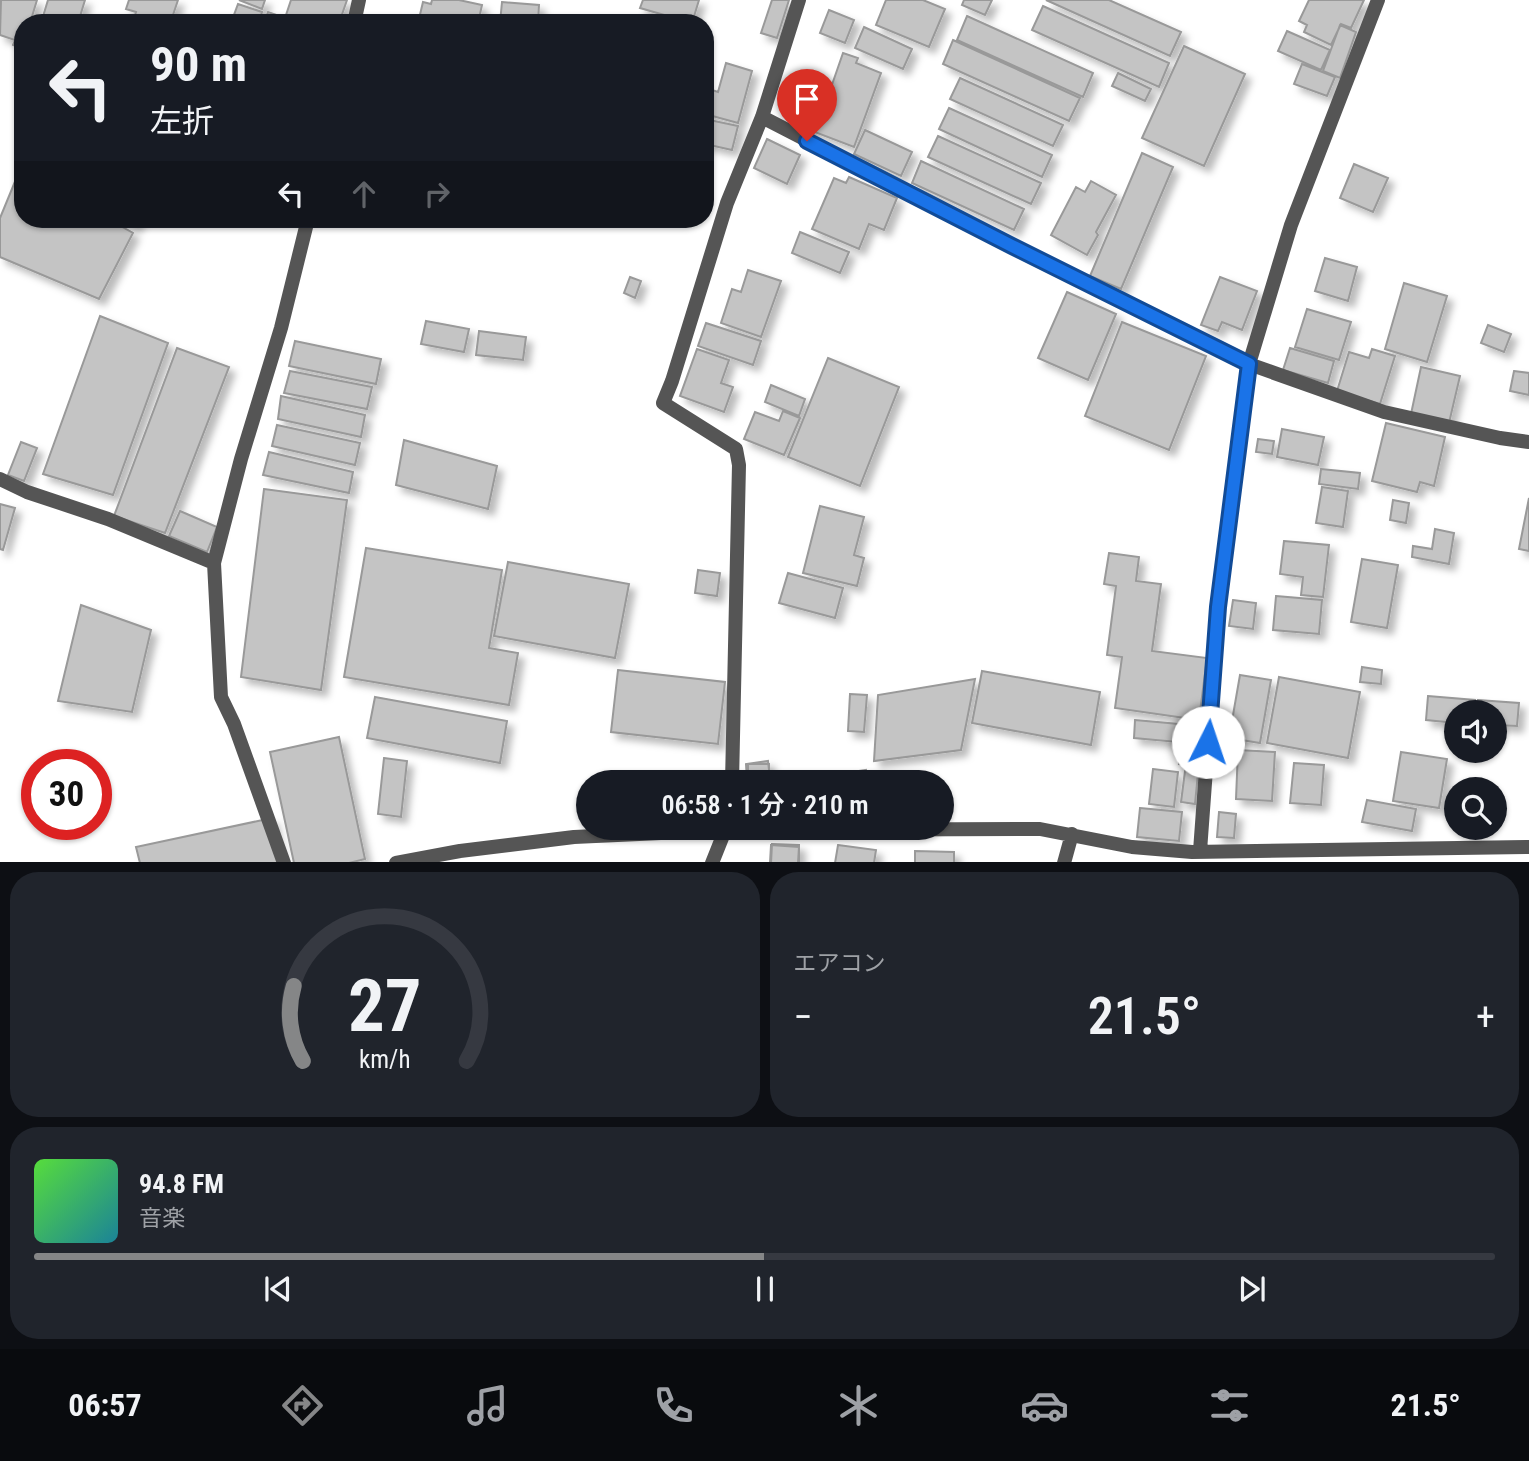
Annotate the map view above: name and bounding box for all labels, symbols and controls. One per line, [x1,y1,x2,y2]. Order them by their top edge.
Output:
text: 90 m [150,36,247,93]
icon: left [35,42,126,133]
pin [777,69,837,141]
icon: arrive [788,80,826,118]
text: 左折 [150,102,214,140]
icon: left [272,175,310,213]
icon: ahead [345,175,383,213]
icon: right [418,175,456,213]
map controls [1444,700,1507,840]
button: sound [1444,700,1507,763]
position arrow [1171,705,1245,779]
speed limit sign: 30 [21,749,112,840]
button: search [1444,777,1507,840]
text: 06:58 · 1 分 · 210 m [661,790,869,820]
text: エアコン [794,950,886,977]
text: 27 [348,963,422,1049]
text: 21.5° [1088,986,1201,1047]
text: − [794,995,813,1039]
text: + [1476,995,1495,1039]
text: km/h [359,1044,410,1073]
text: 94.8 FM [139,1169,224,1199]
text: 音楽 [139,1205,185,1232]
icon: previous [259,1270,297,1308]
icon: pause [746,1270,784,1308]
icon: next [1233,1270,1271,1308]
icon: directions [278,1381,327,1430]
icon: music [463,1381,512,1430]
icon: phone [649,1381,698,1430]
icon: climate [834,1381,883,1430]
icon: car [1020,1381,1069,1430]
icon: filters [1205,1381,1254,1430]
text: 06:57 [68,1386,142,1424]
text: 21.5° [1390,1386,1461,1424]

